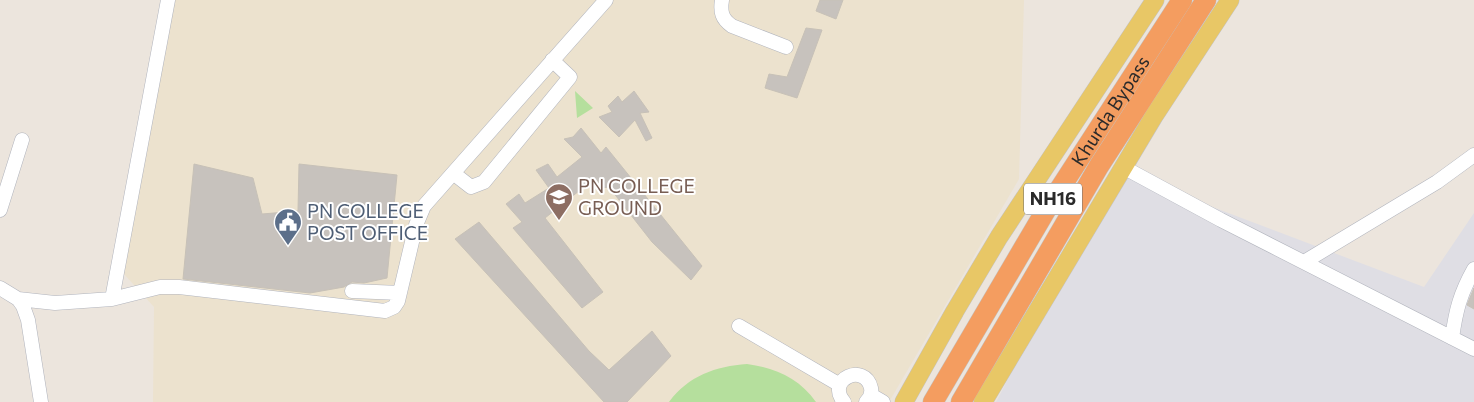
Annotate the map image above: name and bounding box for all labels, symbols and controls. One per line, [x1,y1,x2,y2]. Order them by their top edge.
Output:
street label: Khurda Bypass [1066,51,1154,170]
place label: PN COLLEGE GROUND [578,174,695,219]
school or university icon: PN COLLEGE GROUND [544,182,574,221]
road number: NH16 [1024,183,1082,214]
place label: PN COLLEGE POST OFFICE [307,199,428,244]
public building icon: PN COLLEGE POST OFFICE [273,207,303,246]

